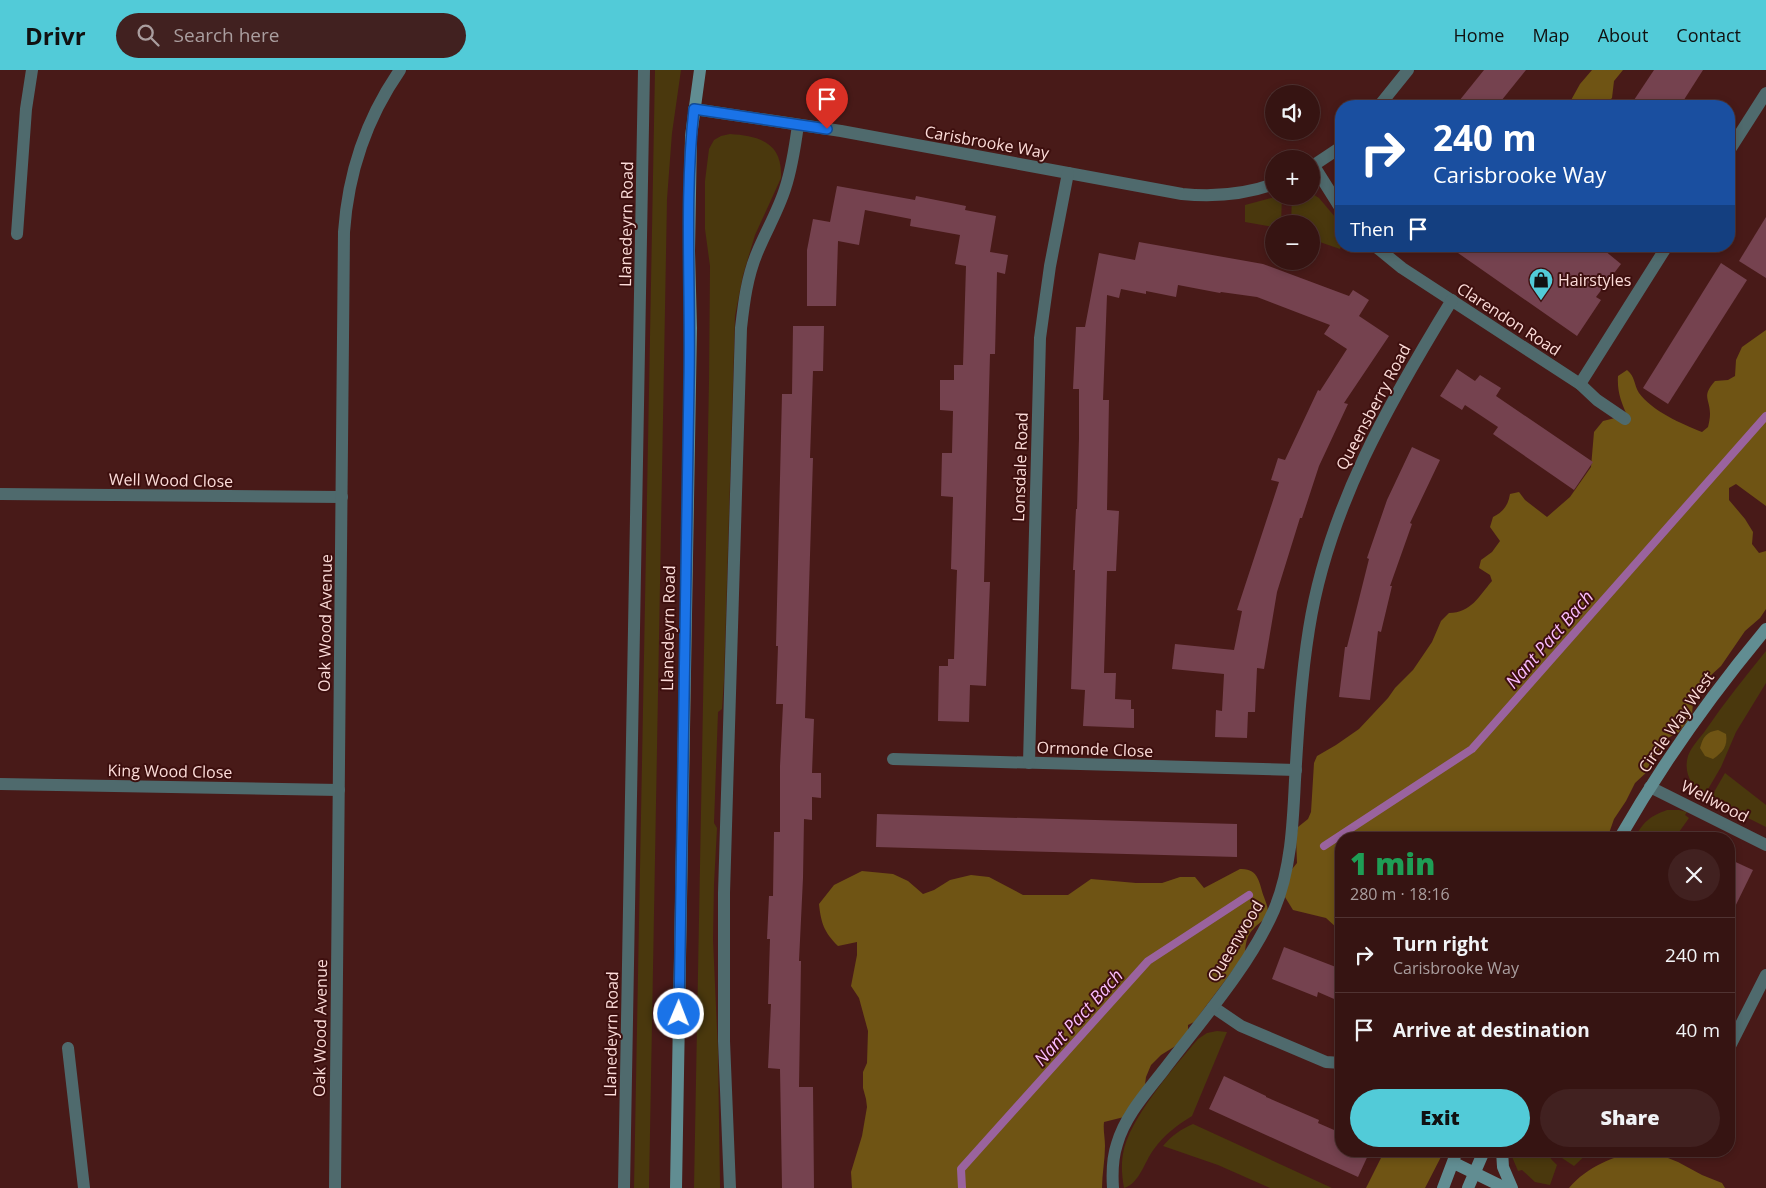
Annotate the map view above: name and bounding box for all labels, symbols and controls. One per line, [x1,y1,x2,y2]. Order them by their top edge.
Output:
search box [116,13,466,58]
text: Drivr [25,19,86,52]
icon: search [134,21,162,49]
text: Search here [174,22,279,48]
text: Home [1454,23,1504,47]
text: Map [1532,23,1570,47]
text: About [1598,23,1648,47]
text: Contact [1676,23,1741,47]
pin [806,78,848,129]
icon: arrive [813,85,841,113]
map controls [1265,85,1320,270]
button: sound [1265,85,1320,140]
text: 240 m [1433,114,1537,161]
street label: Carisbrooke Way [923,120,1052,164]
icon: right [1350,120,1415,185]
button: + [1265,150,1320,205]
text: Carisbrooke Way [1433,159,1606,189]
street label: Llanedeyrn Road [614,161,638,287]
button: − [1265,215,1320,270]
icon: arrive [1404,215,1432,243]
text: Then [1350,216,1394,242]
shop icon: Hairstyles [1528,267,1554,301]
place label: Hairstyles [1558,269,1631,291]
street label: Clarendon Road [1453,277,1565,361]
street label: Queensberry Road [1330,340,1416,474]
street label: Lonsdale Road [1007,412,1033,522]
street label: Well Wood Close [109,468,233,492]
street label: Oak Wood Avenue [313,554,337,692]
street label: Llanedeyrn Road [656,565,680,691]
water label: Nant Pact Bach [1500,585,1598,693]
street label: Circle Way West [1633,667,1719,777]
street label: Ormonde Close [1036,736,1154,762]
street label: King Wood Close [107,759,233,783]
street label: Wellwood [1677,775,1753,827]
text: 1 min [1350,843,1435,884]
button: close [1668,849,1720,901]
text: 280 m · 18:16 [1350,883,1450,905]
street label: Queenwood [1202,896,1268,986]
text: Turn right [1393,931,1488,957]
icon: right [1350,941,1378,969]
text: 240 m [1665,942,1720,968]
text: Carisbrooke Way [1393,957,1519,979]
street label: Oak Wood Avenue [308,959,332,1097]
water label: Nant Pact Bach [1028,963,1128,1071]
street label: Llanedeyrn Road [599,971,623,1097]
position arrow [652,987,704,1039]
icon: arrive [1350,1016,1378,1044]
text: Arrive at destination [1393,1017,1590,1043]
text: 40 m [1676,1017,1720,1043]
button: Exit [1350,1089,1530,1147]
button: Share [1540,1089,1720,1147]

